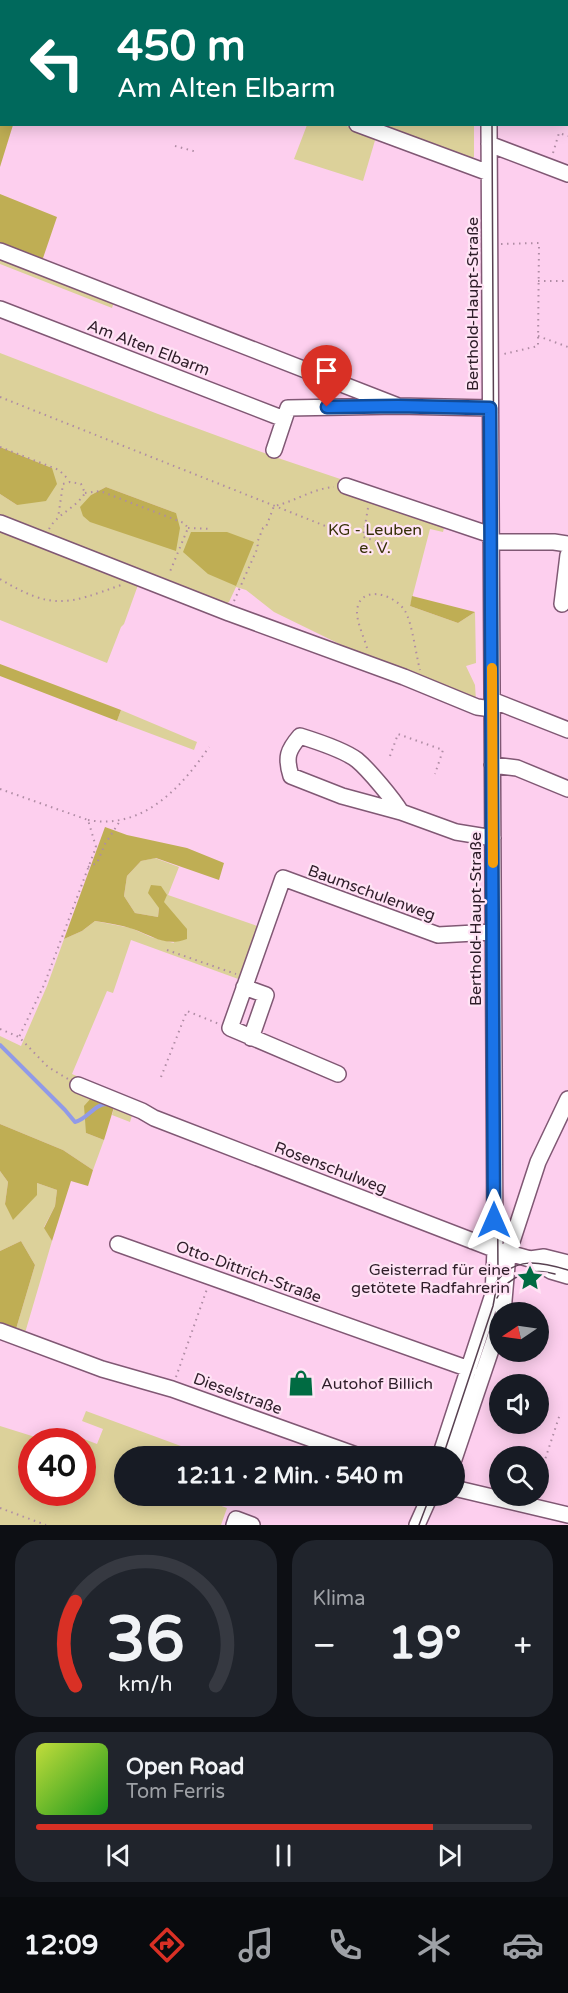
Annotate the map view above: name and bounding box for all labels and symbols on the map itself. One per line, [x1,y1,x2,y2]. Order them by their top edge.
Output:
street label: Berthold-Haupt-Straße [463,217,483,391]
street label: Am Alten Elbarm [85,315,213,380]
pin [301,345,352,407]
park label: KG - Leuben e. V. [328,520,422,558]
street label: Berthold-Haupt-Straße [466,832,486,1006]
street label: Baumschulenweg [305,861,438,925]
street label: Rosenschulweg [272,1137,390,1199]
position arrow [462,1188,526,1252]
street label: Otto-Dittrich-Straße [173,1236,324,1308]
place label: Geisterrad für eine getötete Radfahrerin [351,1260,510,1298]
place icon: Geisterrad für eine getötete Radfahrerin [515,1263,545,1293]
north arrow [489,1302,549,1362]
shop icon: Autohof Billich [286,1368,316,1398]
street label: Dieselstraße [190,1369,285,1419]
place label: Autohof Billich [321,1374,433,1394]
speed limit sign: 40 [18,1428,96,1506]

